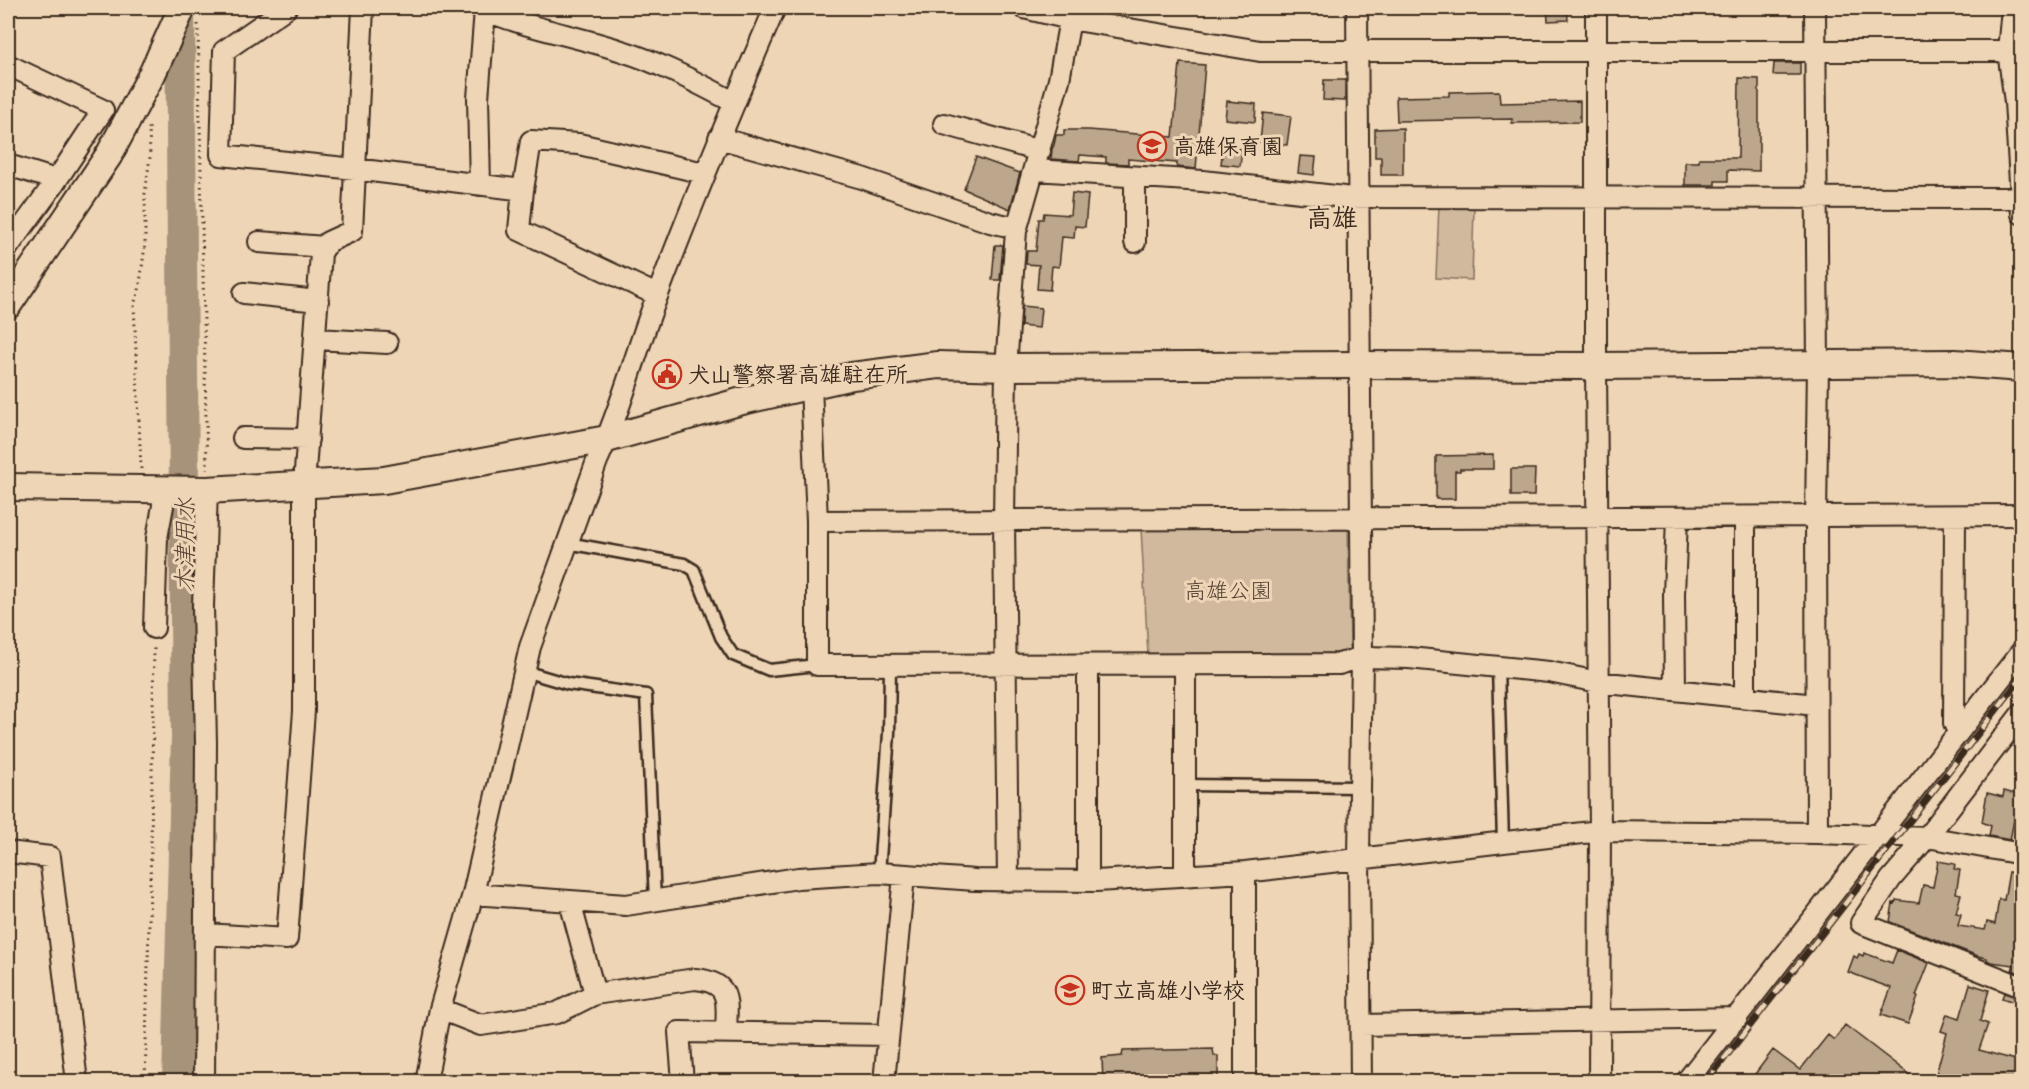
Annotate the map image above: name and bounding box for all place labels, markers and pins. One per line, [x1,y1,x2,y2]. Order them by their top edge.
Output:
school or university icon: 高雄保育園 [1136,130,1168,162]
place label: 高雄保育園 [1173,134,1283,160]
public building icon: 犬山警察署高雄駐在所 [651,358,683,390]
place label: 犬山警察署高雄駐在所 [688,362,908,388]
school or university icon: 町立高雄小学校 [1054,974,1086,1006]
place label: 町立高雄小学校 [1091,978,1245,1004]

